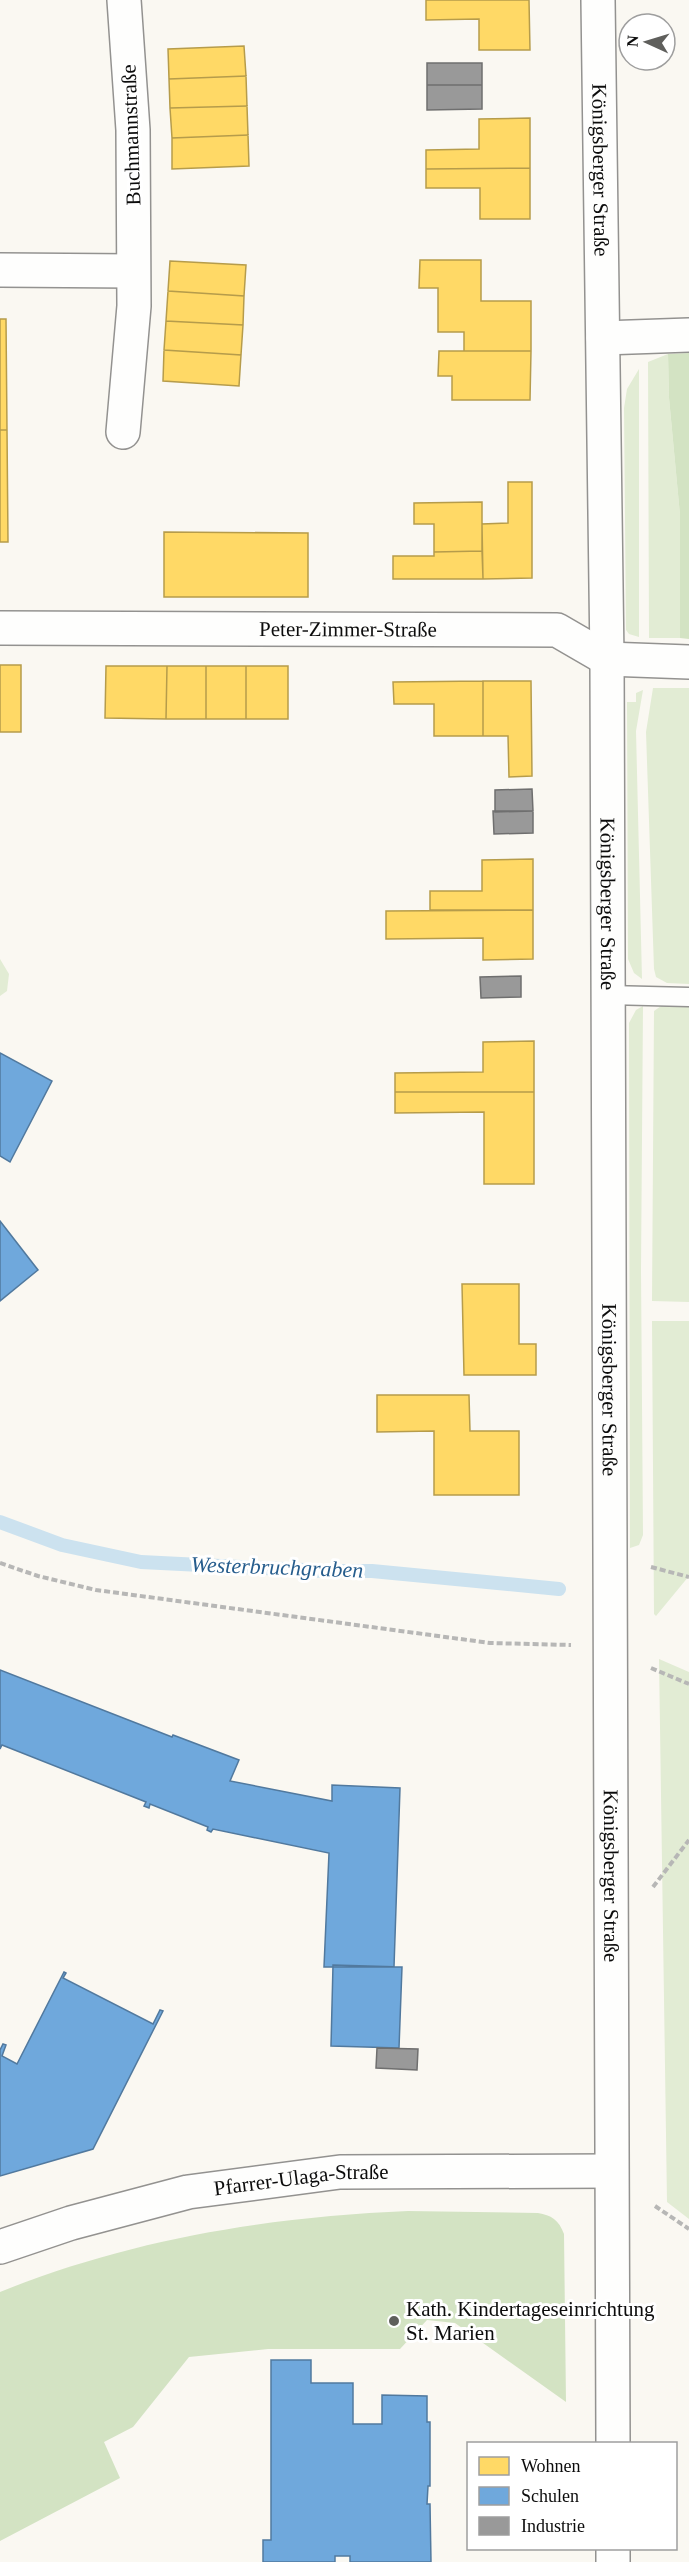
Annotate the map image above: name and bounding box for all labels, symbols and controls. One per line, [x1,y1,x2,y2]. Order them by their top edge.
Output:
north arrow [617,12,677,72]
text: N [624,34,641,47]
street label: Buchmannstraße [117,64,145,206]
street label: Königsberger Straße [587,83,614,257]
street label: Peter-Zimmer-Straße [259,617,437,642]
street label: Königsberger Straße [596,817,620,990]
street label: Königsberger Straße [597,1303,622,1476]
water label: Westerbruchgraben [190,1551,364,1583]
street label: Königsberger Straße [599,1789,623,1962]
street label: Pfarrer-Ulaga-Straße [212,2160,389,2200]
place label: Kath. Kindertageseinrichtung St. Marien [406,2297,655,2345]
marker: Kath. Kindertageseinrichtung St. Marien [387,2314,401,2328]
legend [467,2442,677,2550]
text: Wohnen [521,2456,581,2476]
text: Schulen [521,2486,579,2506]
text: Industrie [521,2516,585,2536]

